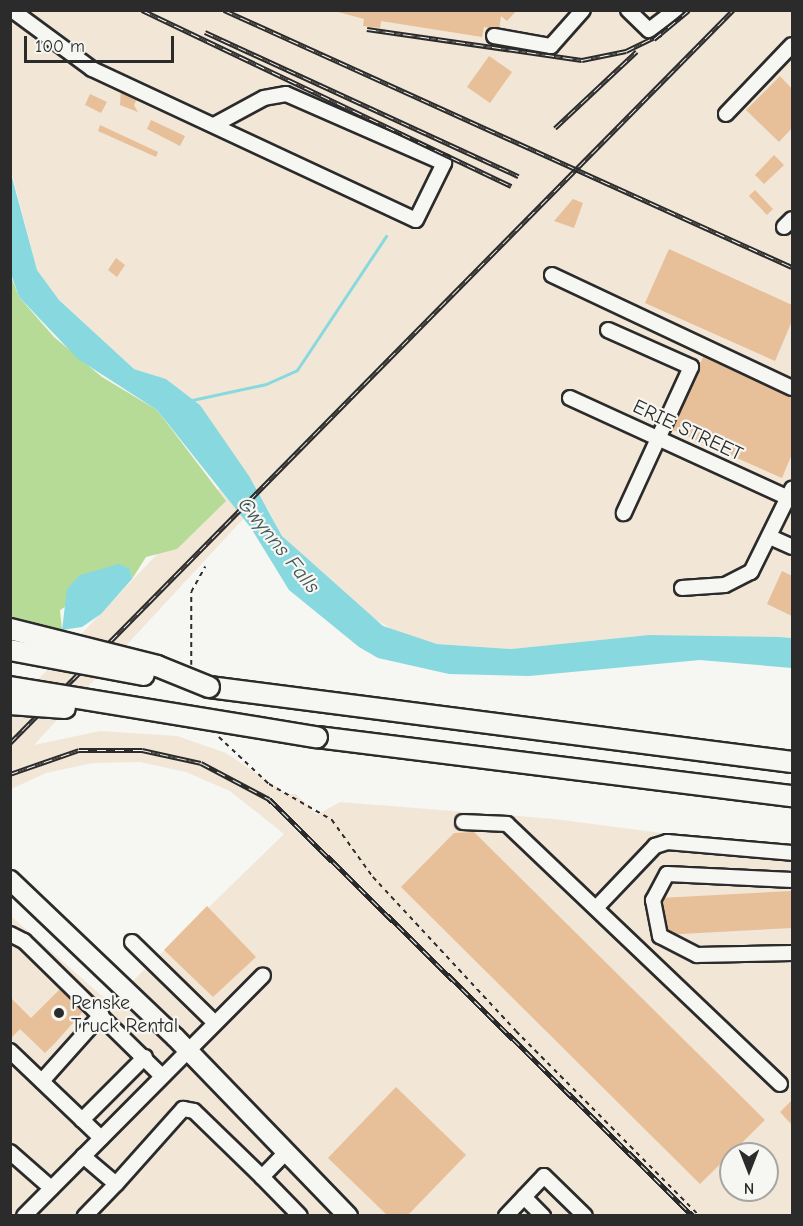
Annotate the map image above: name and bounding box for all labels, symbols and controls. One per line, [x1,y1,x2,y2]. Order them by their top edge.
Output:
scale bar [27,24,177,62]
text: 100 m [35,36,85,57]
street label: ERIE STREET [629,394,747,466]
water label: Gwynns Falls [233,492,325,598]
place label: Penske Truck Rental [71,990,178,1037]
marker: Penske Truck Rental [52,1006,66,1020]
north arrow [719,1142,779,1202]
text: N [744,1179,754,1197]

